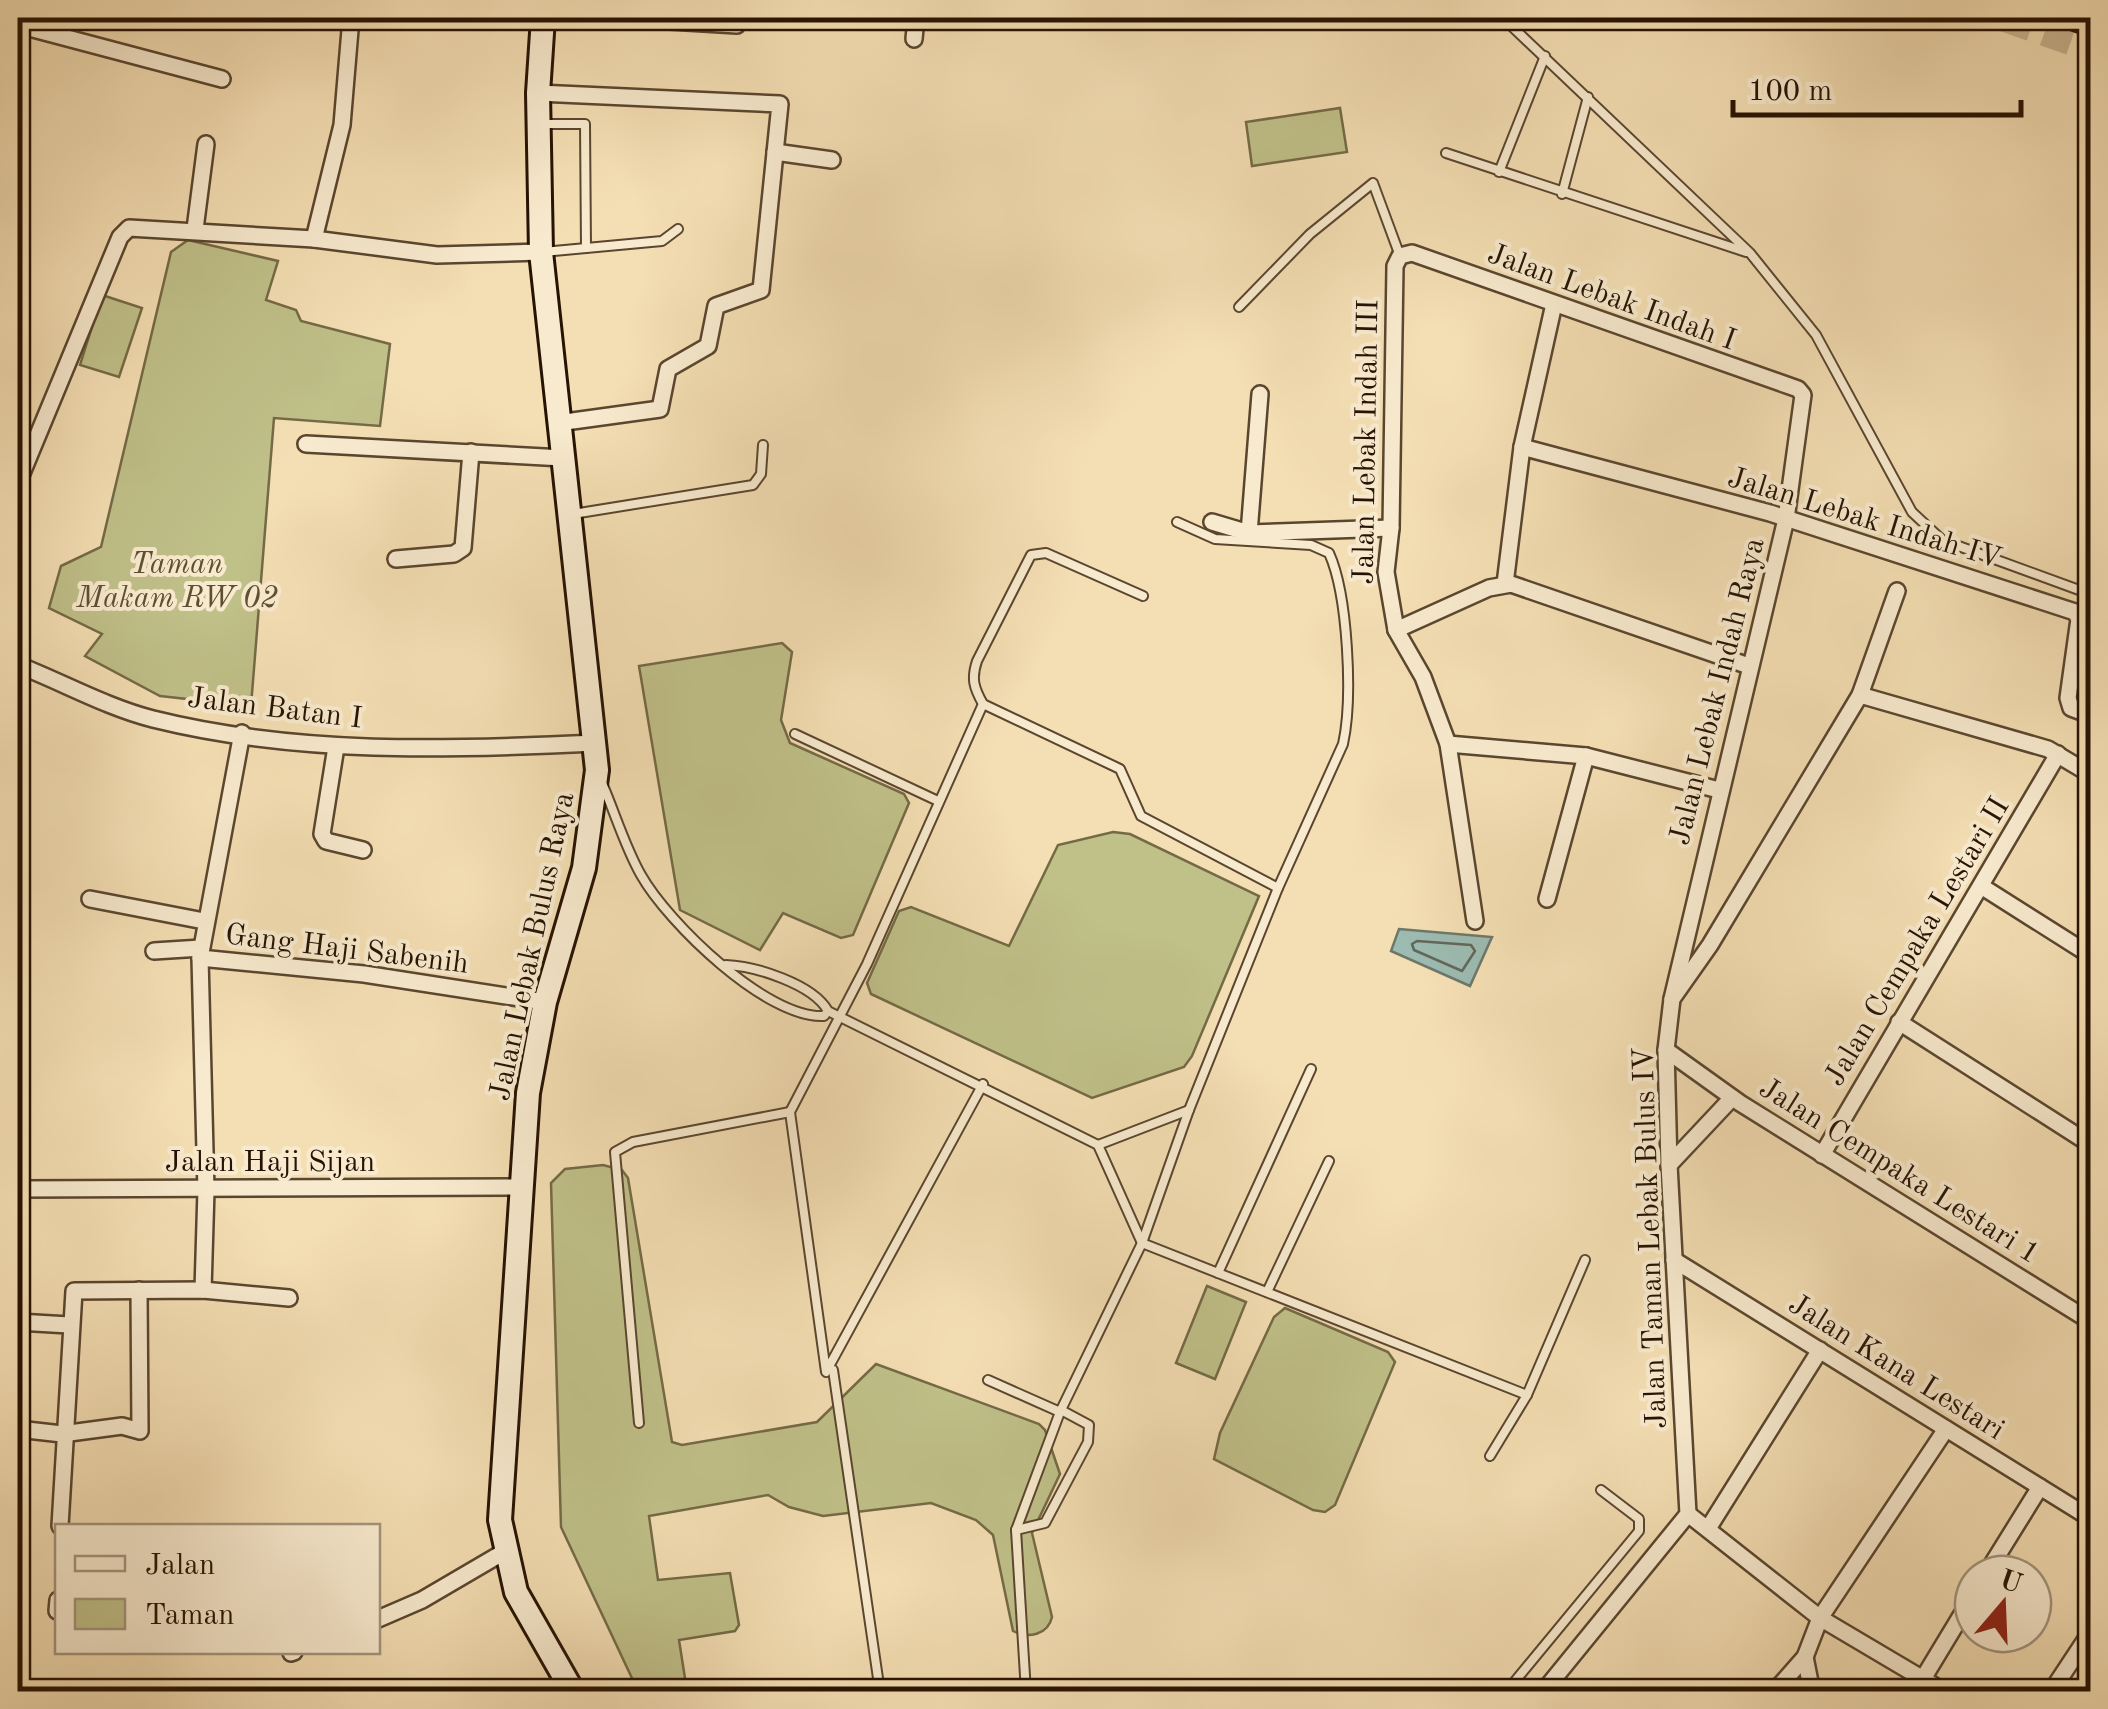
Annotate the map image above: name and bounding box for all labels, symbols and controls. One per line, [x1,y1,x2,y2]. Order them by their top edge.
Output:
scale bar [1733,55,2020,117]
text: 100 m [1748,77,1832,107]
street label: Jalan Lebak Indah I [1483,239,1739,357]
street label: Jalan Lebak Indah III [1350,299,1384,585]
street label: Jalan Lebak Indah IV [1724,463,2005,575]
street label: Jalan Lebak Indah Raya [1665,535,1771,848]
park label: Taman Makam RW 02 [75,550,278,614]
street label: Jalan Batan I [186,683,364,735]
street label: Jalan Lebak Bulus Raya [486,789,580,1103]
street label: Jalan Cempaka Lestari II [1820,793,2016,1091]
street label: Gang Haji Sabenih [223,920,470,980]
street label: Jalan Taman Lebak Bulus IV [1629,1047,1673,1429]
street label: Jalan Cempaka Lestari 1 [1754,1073,2044,1270]
street label: Jalan Haji Sijan [165,1148,375,1178]
street label: Jalan Kana Lestari [1783,1289,2009,1446]
legend [55,1524,380,1654]
text: Jalan [145,1551,215,1581]
north arrow [1953,1554,2053,1654]
text: U [1995,1566,2025,1600]
text: Taman [145,1601,235,1631]

